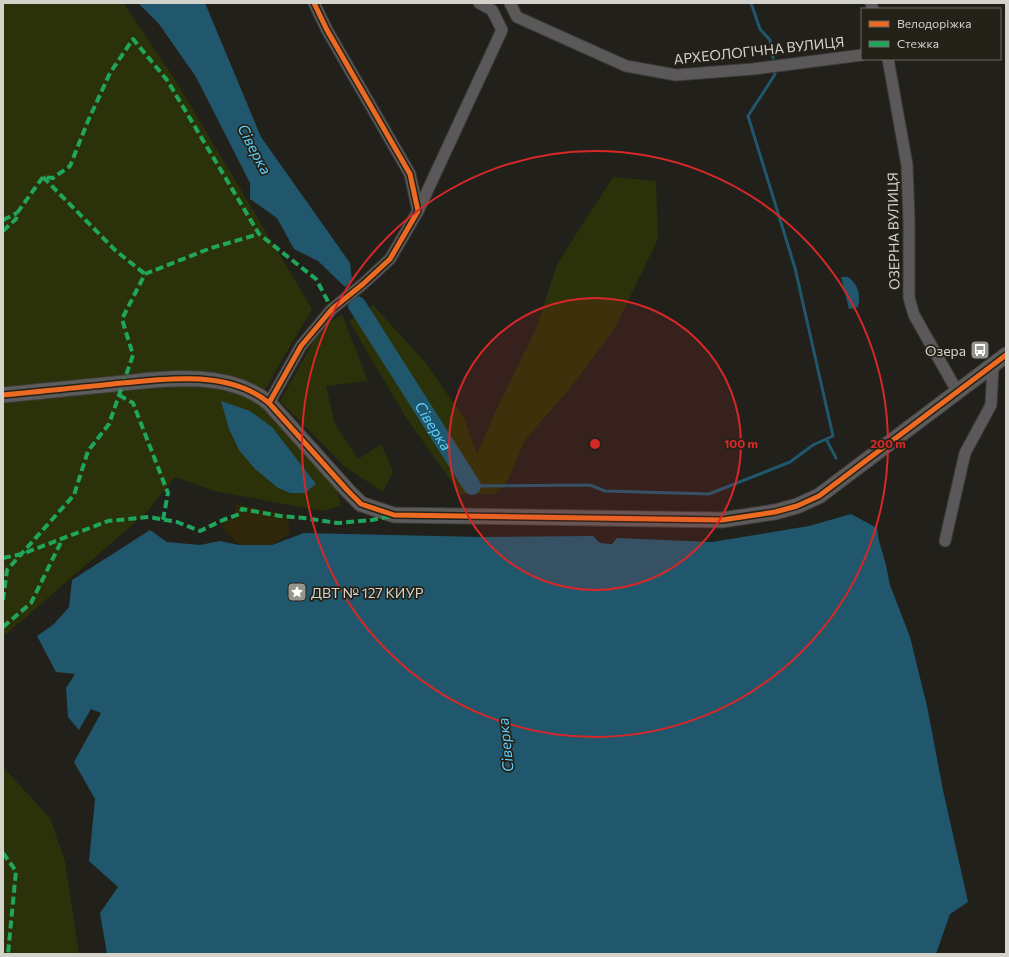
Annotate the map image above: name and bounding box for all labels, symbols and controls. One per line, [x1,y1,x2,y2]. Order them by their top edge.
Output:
legend [861,8,1001,60]
text: Велодоріжка [897,16,972,30]
street label: АРХЕОЛОГІЧНА ВУЛИЦЯ [673,33,845,67]
text: Стежка [897,36,939,50]
water label: Сіверка [234,121,276,177]
street label: ОЗЕРНА ВУЛИЦЯ [883,172,903,290]
bus stop icon: Озера [969,339,991,361]
place label: Озера [925,342,966,359]
water label: Сіверка [411,398,456,454]
text: 100 m [724,436,758,450]
text: 200 m [870,436,906,450]
centre of rings [588,437,602,451]
place icon: ДВТ № 127 КИУР [286,581,308,603]
place label: ДВТ № 127 КИУР [311,584,424,601]
water label: Сіверка [493,717,517,773]

